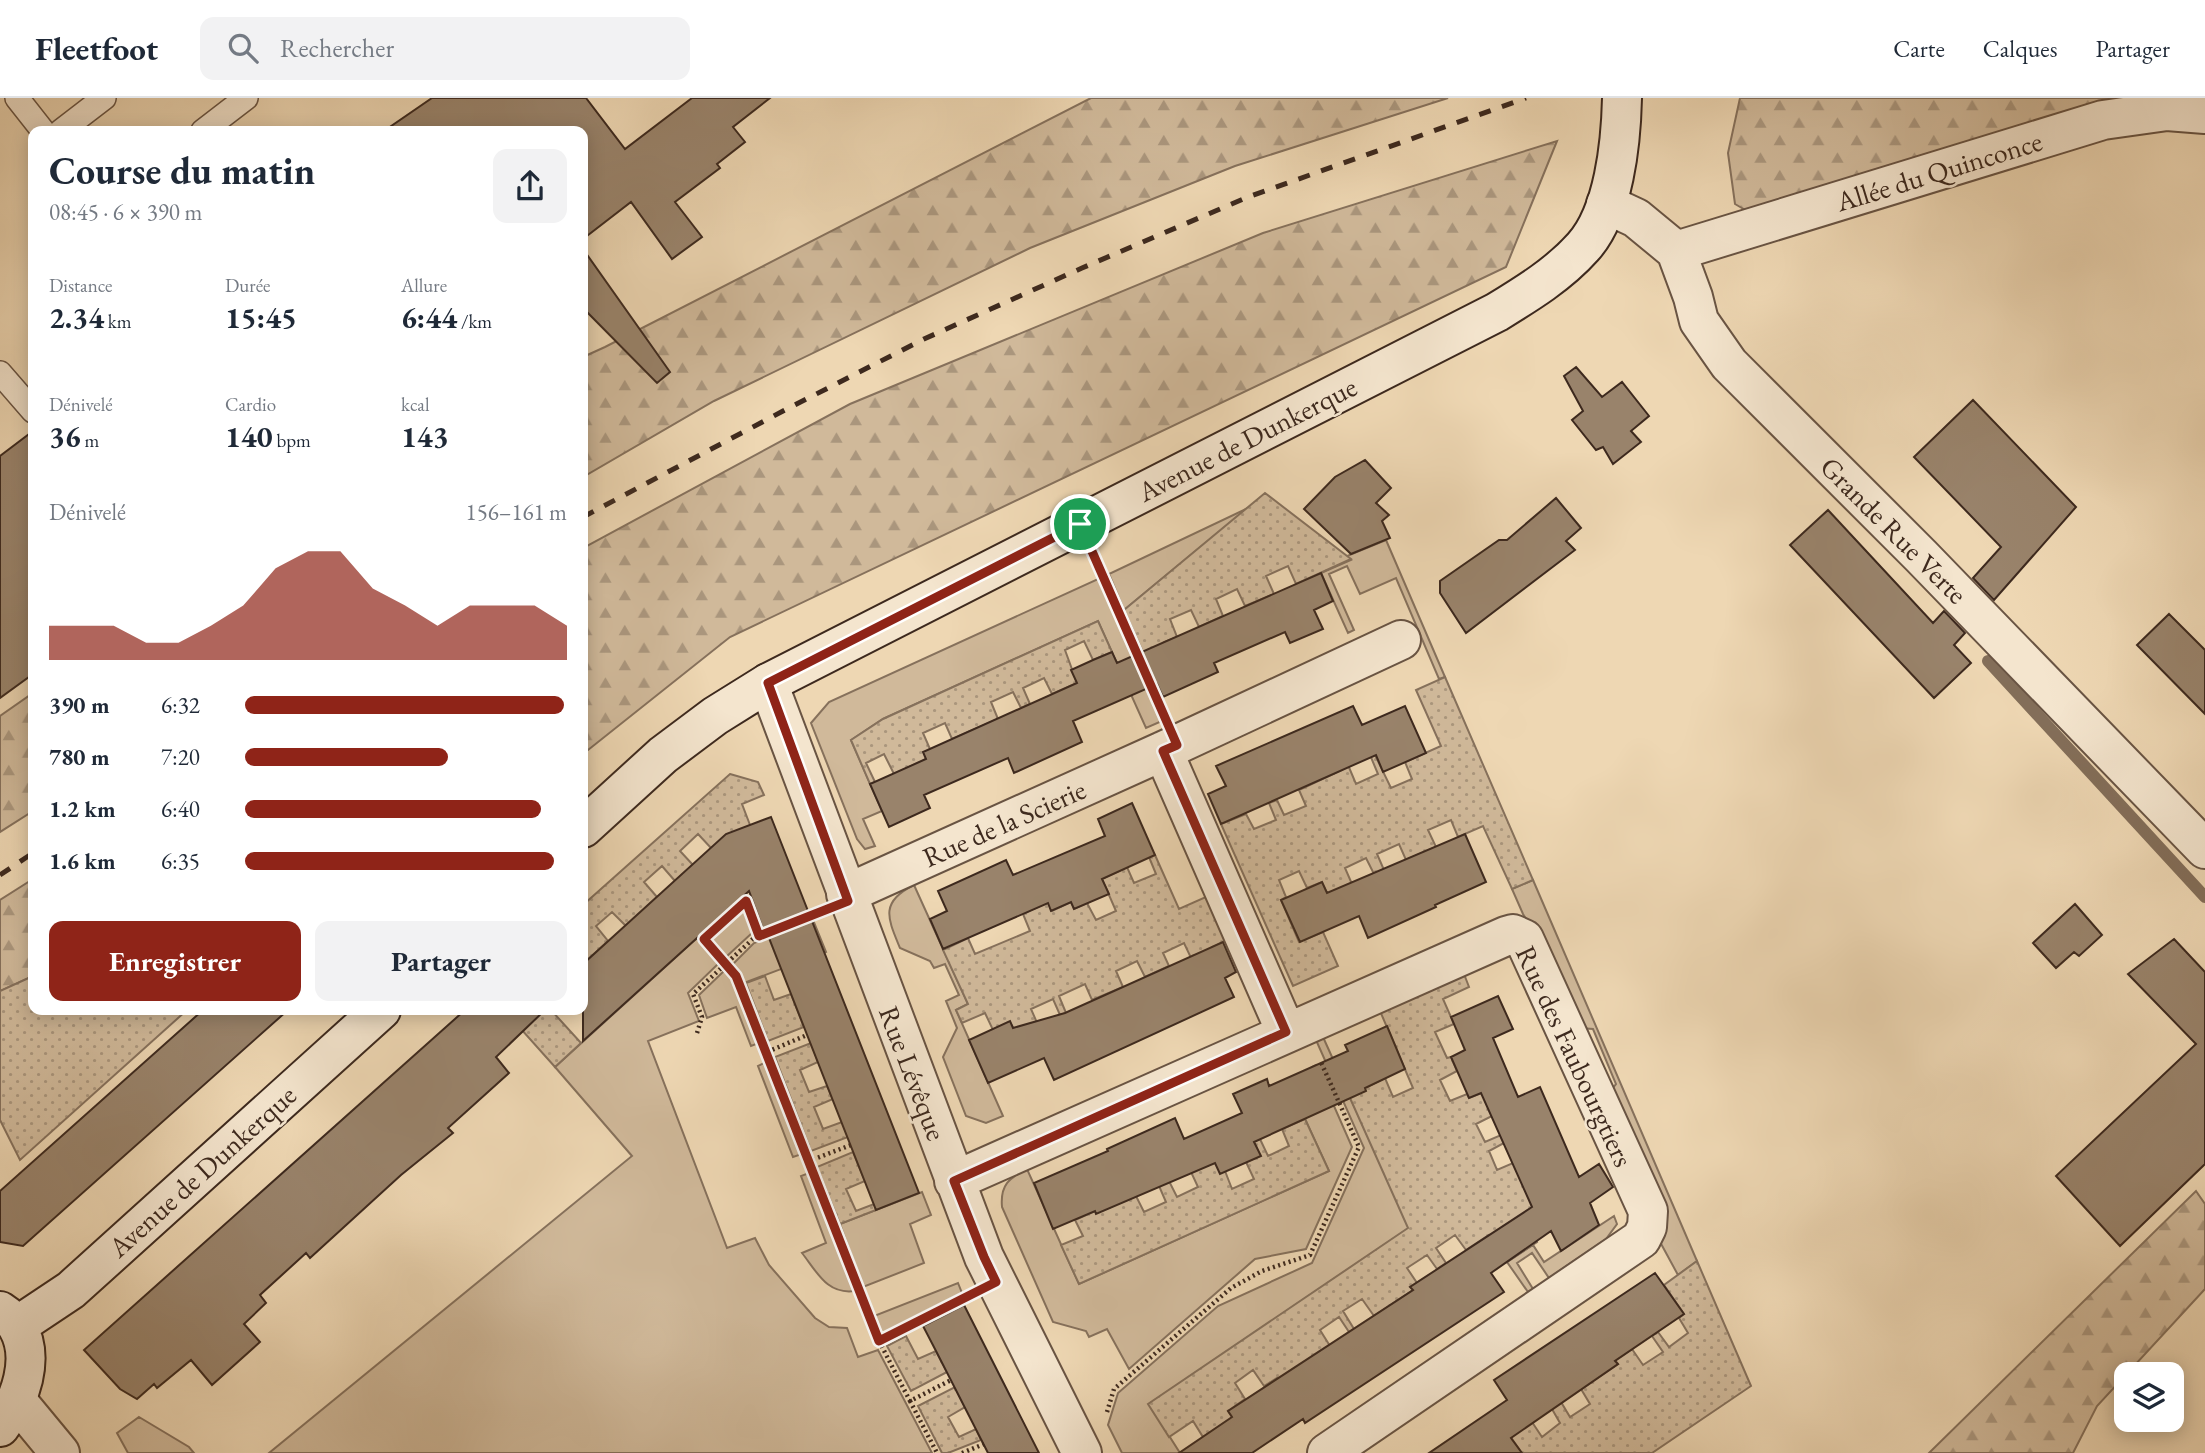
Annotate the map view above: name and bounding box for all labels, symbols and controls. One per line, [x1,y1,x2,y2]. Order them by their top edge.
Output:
search box [200,17,690,80]
text: Fleetfoot [35,27,158,70]
icon: search [224,29,262,67]
text: Rechercher [280,31,394,65]
text: Carte [1893,33,1945,64]
text: Calques [1983,33,2057,64]
text: Partager [2095,33,2170,64]
street label: Allée du Quinconce [1831,123,2046,220]
text: Course du matin [49,146,315,195]
button: share [493,149,567,223]
text: 08:45 · 6 × 390 m [49,197,202,227]
text: Distance [49,273,112,298]
text: Durée [225,273,270,298]
text: Allure [401,273,447,298]
text: 2.34 [49,298,104,337]
text: 15:45 [225,298,297,337]
text: 6:44 [401,298,457,337]
text: km [104,309,132,334]
text: /km [457,309,492,334]
street label: Avenue de Dunkerque [1131,368,1363,510]
text: Dénivelé [49,392,113,417]
text: Cardio [225,392,276,417]
text: kcal [401,392,430,417]
text: 36 [49,417,81,456]
text: 140 [225,417,273,456]
text: 143 [401,417,449,456]
text: m [81,428,99,453]
text: bpm [273,428,311,453]
street label: Grande Rue Verte [1813,449,1975,611]
pin [1050,494,1110,554]
text: Dénivelé [49,497,126,527]
text: 156–161 m [466,497,567,527]
icon: arrive [1061,505,1099,543]
text: 390 m [49,690,110,720]
text: 6:32 [161,690,200,720]
text: 780 m [49,742,110,772]
text: 7:20 [161,742,200,772]
street label: Rue de la Scierie [917,771,1091,875]
text: 1.2 km [49,794,116,824]
text: 6:40 [161,794,200,824]
text: 1.6 km [49,846,116,876]
text: 6:35 [161,846,200,876]
button: Enregistrer [49,921,301,1001]
button: Partager [315,921,567,1001]
street label: Rue des Faubourgtiers [1508,940,1642,1172]
street label: Rue Lévêque [871,1001,955,1145]
street label: Avenue de Dunkerque [100,1077,304,1266]
map controls [2114,1362,2184,1432]
button: layers [2114,1362,2184,1432]

